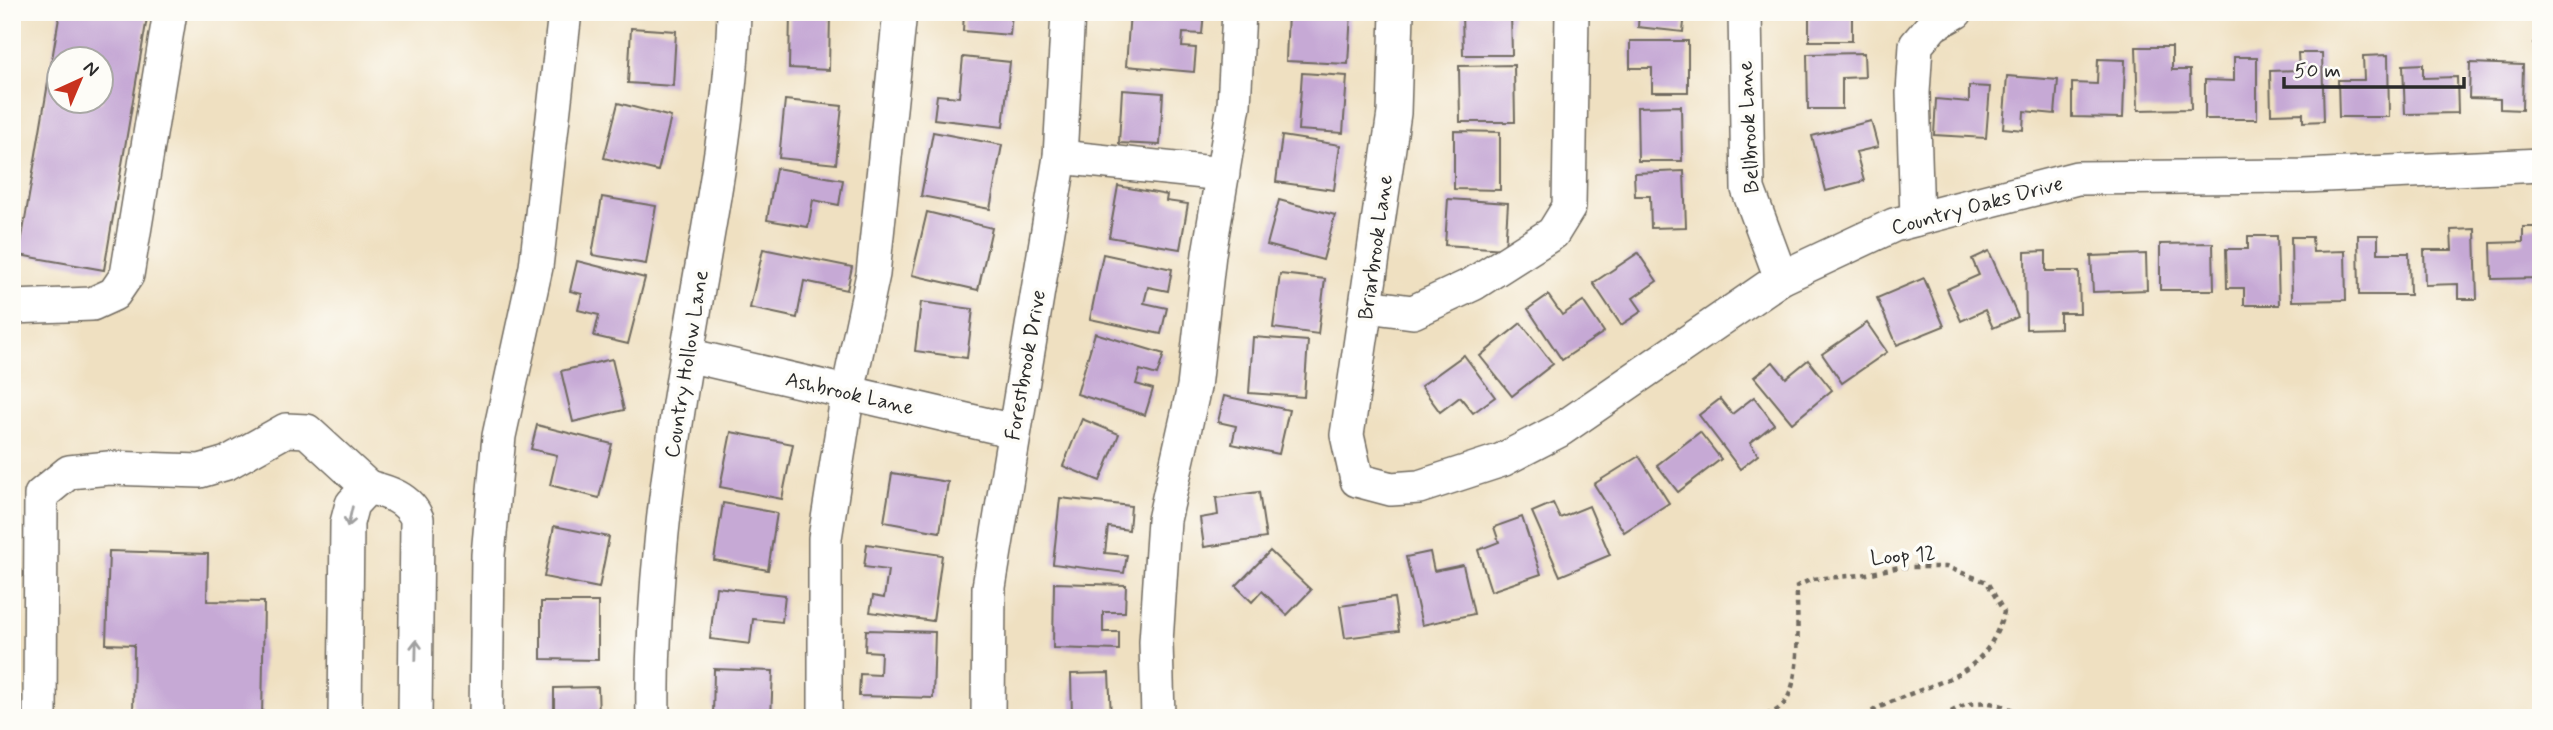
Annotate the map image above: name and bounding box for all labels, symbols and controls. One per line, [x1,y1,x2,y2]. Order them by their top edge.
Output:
north arrow [46,46,116,116]
scale bar [2284,46,2464,90]
text: N [78,55,104,82]
text: 50 m [2294,57,2341,85]
street label: Bellbrook Lane [1732,60,1766,194]
street label: Country Oaks Drive [1888,170,2066,242]
street label: Briarbrook Lane [1352,173,1400,322]
street label: Country Hollow Lane [658,268,716,460]
street label: Forestbrook Drive [999,288,1053,443]
street label: Ashbrook Lane [783,366,917,422]
one-way arrow [342,505,355,527]
street label: Loop 12 [1869,539,1937,573]
one-way arrow [409,638,422,661]

